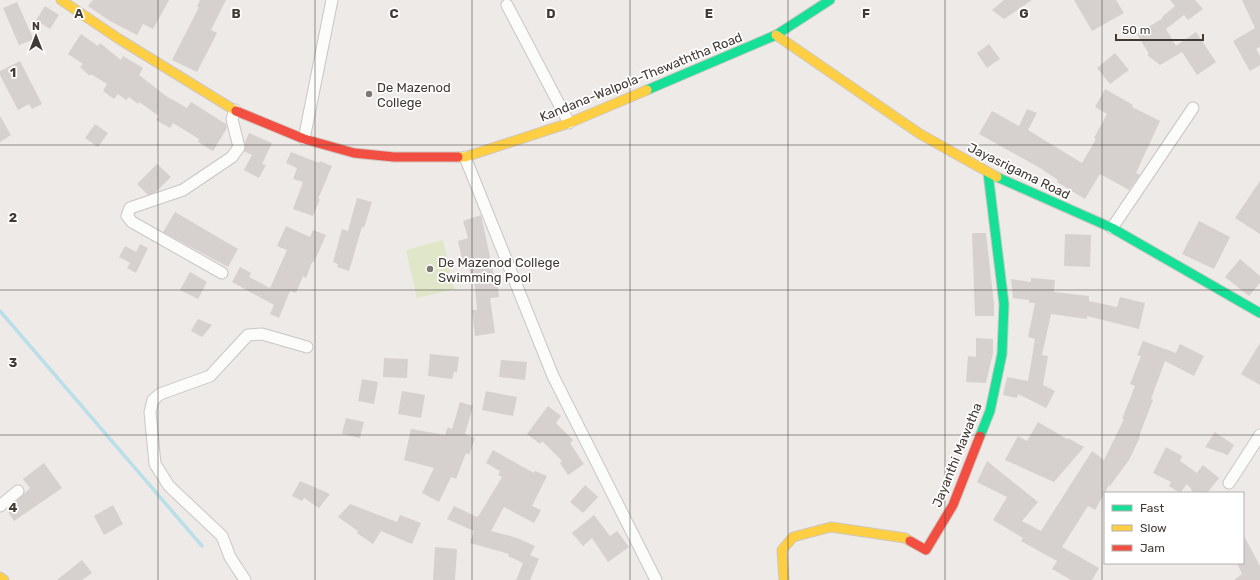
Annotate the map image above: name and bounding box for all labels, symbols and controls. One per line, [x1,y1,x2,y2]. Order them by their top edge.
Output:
text: A [74,6,84,21]
text: B [231,6,241,21]
text: C [389,6,399,21]
text: D [546,6,556,21]
text: E [705,6,713,21]
text: F [862,6,870,21]
text: G [1019,6,1029,21]
north arrow [16,16,56,56]
scale bar [1116,16,1203,42]
text: N [32,20,40,33]
text: 50 m [1122,23,1150,37]
street label: Kandana-Walpola-Thewaththa Road [538,29,744,125]
text: 1 [10,65,16,80]
place label: De Mazenod College [377,80,451,111]
marker: De Mazenod College [364,89,374,99]
street label: Jayasrigama Road [965,140,1072,203]
text: 2 [9,210,17,225]
place label: De Mazenod College Swimming Pool [438,255,560,286]
marker: De Mazenod College Swimming Pool [425,264,435,274]
text: 3 [9,355,18,370]
street label: Jayanthi Mawatha [929,401,985,509]
legend [1104,492,1244,564]
text: 4 [9,500,18,515]
text: Fast [1140,501,1164,515]
text: Slow [1140,521,1167,535]
text: Jam [1140,541,1165,555]

